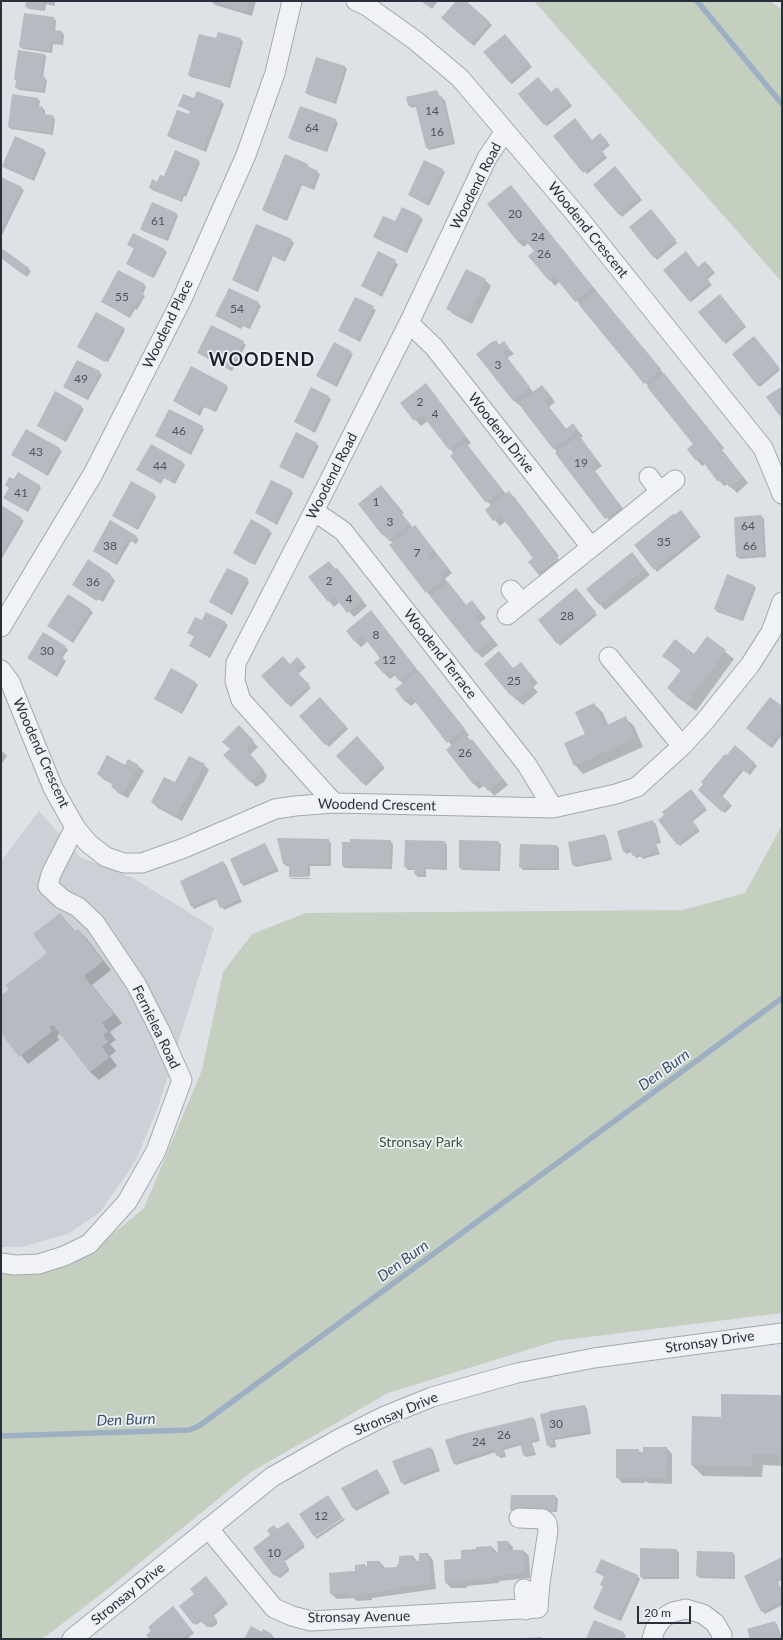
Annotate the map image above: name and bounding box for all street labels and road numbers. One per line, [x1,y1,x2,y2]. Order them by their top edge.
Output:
street label: Woodend Road [447,140,505,232]
street label: Woodend Crescent [544,179,632,281]
street label: Woodend Place [139,277,197,371]
street label: Woodend Drive [464,389,538,477]
street label: Woodend Road [303,430,361,522]
street label: Woodend Terrace [400,606,480,702]
street label: Woodend Crescent [9,696,73,810]
street label: Woodend Crescent [318,796,436,814]
street label: Fernielea Road [129,983,183,1071]
street label: Stronsay Drive [664,1327,756,1357]
street label: Stronsay Drive [351,1389,441,1439]
street label: Stronsay Drive [88,1559,168,1629]
street label: Stronsay Avenue [307,1608,411,1626]

